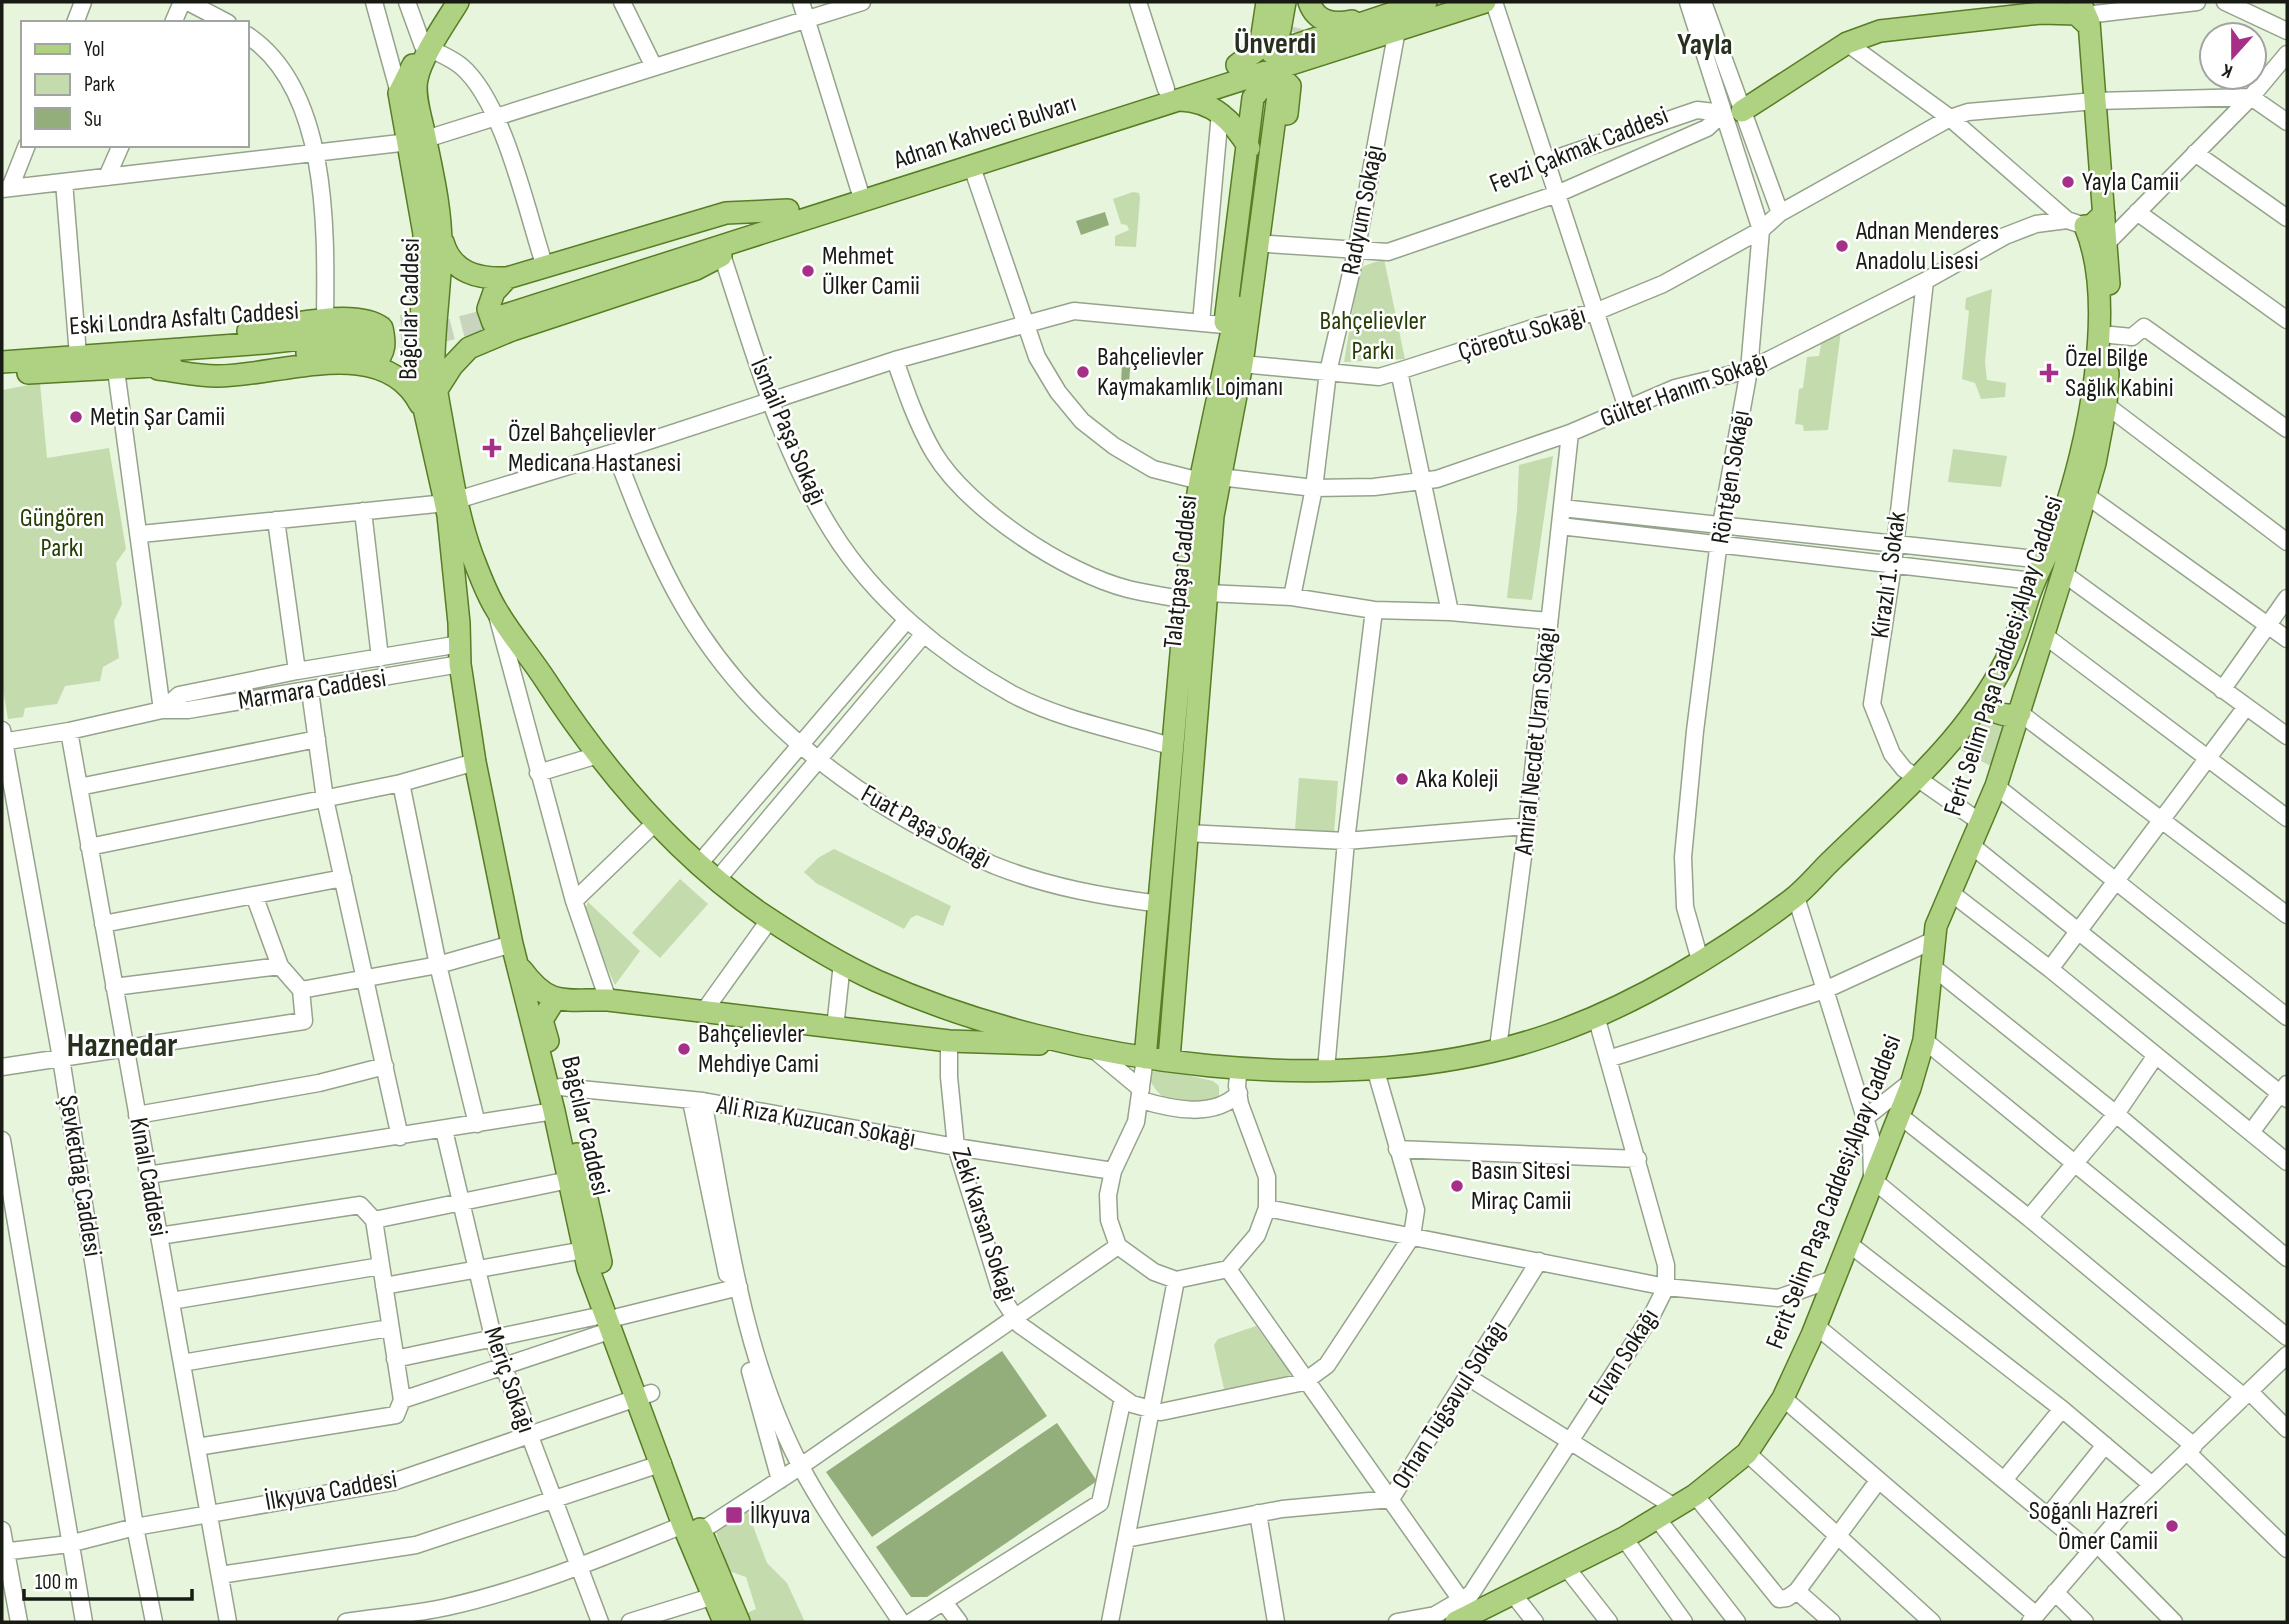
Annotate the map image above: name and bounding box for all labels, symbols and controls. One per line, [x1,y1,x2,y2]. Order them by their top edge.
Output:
legend [21,21,248,147]
north arrow [2198,21,2268,91]
district label: Ünverdi [1234,26,1316,62]
district label: Yayla [1677,27,1733,63]
text: Yol [84,37,104,62]
text: K [2218,58,2236,83]
text: Park [84,72,115,97]
street label: Adnan Kahveci Bulvarı [889,88,1080,176]
street label: Fevzi Çakmak Caddesi [1485,100,1673,200]
text: Su [84,107,102,132]
street label: Radyum Sokağı [1335,143,1391,277]
place label: Yayla Camii [2082,167,2179,198]
marker: Yayla Camii [2060,174,2076,190]
place label: Adnan Menderes Anadolu Lisesi [1855,216,1999,277]
street label: Bağcılar Caddesi [393,238,427,380]
marker: Adnan Menderes Anadolu Lisesi [1834,238,1850,254]
place label: Mehmet Ülker Camii [822,241,920,302]
marker: Mehmet Ülker Camii [800,263,816,279]
street label: Eski Londra Asfaltı Caddesi [68,296,300,342]
street label: Çöreotu Sokağı [1455,300,1589,368]
park label: Bahçelievler Parkı [1320,306,1427,367]
place label: Bahçelievler Kaymakamlık Lojmanı [1097,342,1283,403]
place label: Özel Bilge Sağlık Kabini [2065,343,2173,404]
street label: Gülter Hanım Sokağı [1596,345,1772,435]
street label: İsmail Paşa Sokağı [743,354,833,510]
marker: Özel Bilge Sağlık Kabini [2039,363,2059,383]
marker: Bahçelievler Kaymakamlık Lojmanı [1075,364,1091,380]
place label: Metin Şar Camii [90,402,225,433]
street label: Röntgen Sokağı [1705,408,1757,546]
marker: Metin Şar Camii [68,409,84,425]
place label: Özel Bahçelievler Medicana Hastanesi [508,418,681,479]
marker: Özel Bahçelievler Medicana Hastanesi [482,438,502,458]
street label: Ferit Selim Paşa Caddesi;Alpay Caddesi [1938,492,2070,820]
street label: Talatpaşa Caddesi [1158,494,1204,650]
park label: Güngören Parkı [20,503,104,564]
street label: Kirazlı 1. Sokak [1865,510,1913,640]
street label: Amiral Necdet Uran Sokağı [1509,626,1563,857]
street label: Marmara Caddesi [236,663,388,717]
place label: Aka Koleji [1415,764,1498,795]
marker: Aka Koleji [1394,771,1410,787]
street label: Fuat Paşa Sokağı [856,779,996,875]
place label: Bahçelievler Mehdiye Cami [698,1019,819,1080]
district label: Haznedar [67,1026,177,1066]
street label: Ferit Selim Paşa Caddesi;Alpay Caddesi [1760,1031,1908,1353]
marker: Bahçelievler Mehdiye Cami [676,1041,692,1057]
street label: Bağcılar Caddesi [554,1053,616,1199]
street label: Ali Rıza Kuzucan Sokağı [713,1089,918,1155]
street label: Şevketdağ Caddesi [52,1093,108,1259]
street label: Kınalı Caddesi [122,1115,174,1239]
street label: Zeki Karsan Sokağı [945,1144,1023,1306]
place label: Basın Sitesi Miraç Camii [1471,1156,1571,1217]
marker: Basın Sitesi Miraç Camii [1449,1178,1465,1194]
street label: Elvan Sokağı [1582,1303,1666,1411]
street label: Orhan Tuğsavul Sokağı [1386,1315,1514,1495]
street label: Meriç Sokağı [476,1323,542,1437]
street label: İlkyuva Caddesi [263,1464,399,1518]
place label: Soğanlı Hazreri Ömer Camii [2029,1496,2158,1557]
place label: İlkyuva [750,1500,811,1531]
marker: İlkyuva [724,1505,744,1525]
marker: Soğanlı Hazreri Ömer Camii [2164,1518,2180,1534]
scale bar [24,1558,192,1602]
text: 100 m [35,1570,78,1595]

